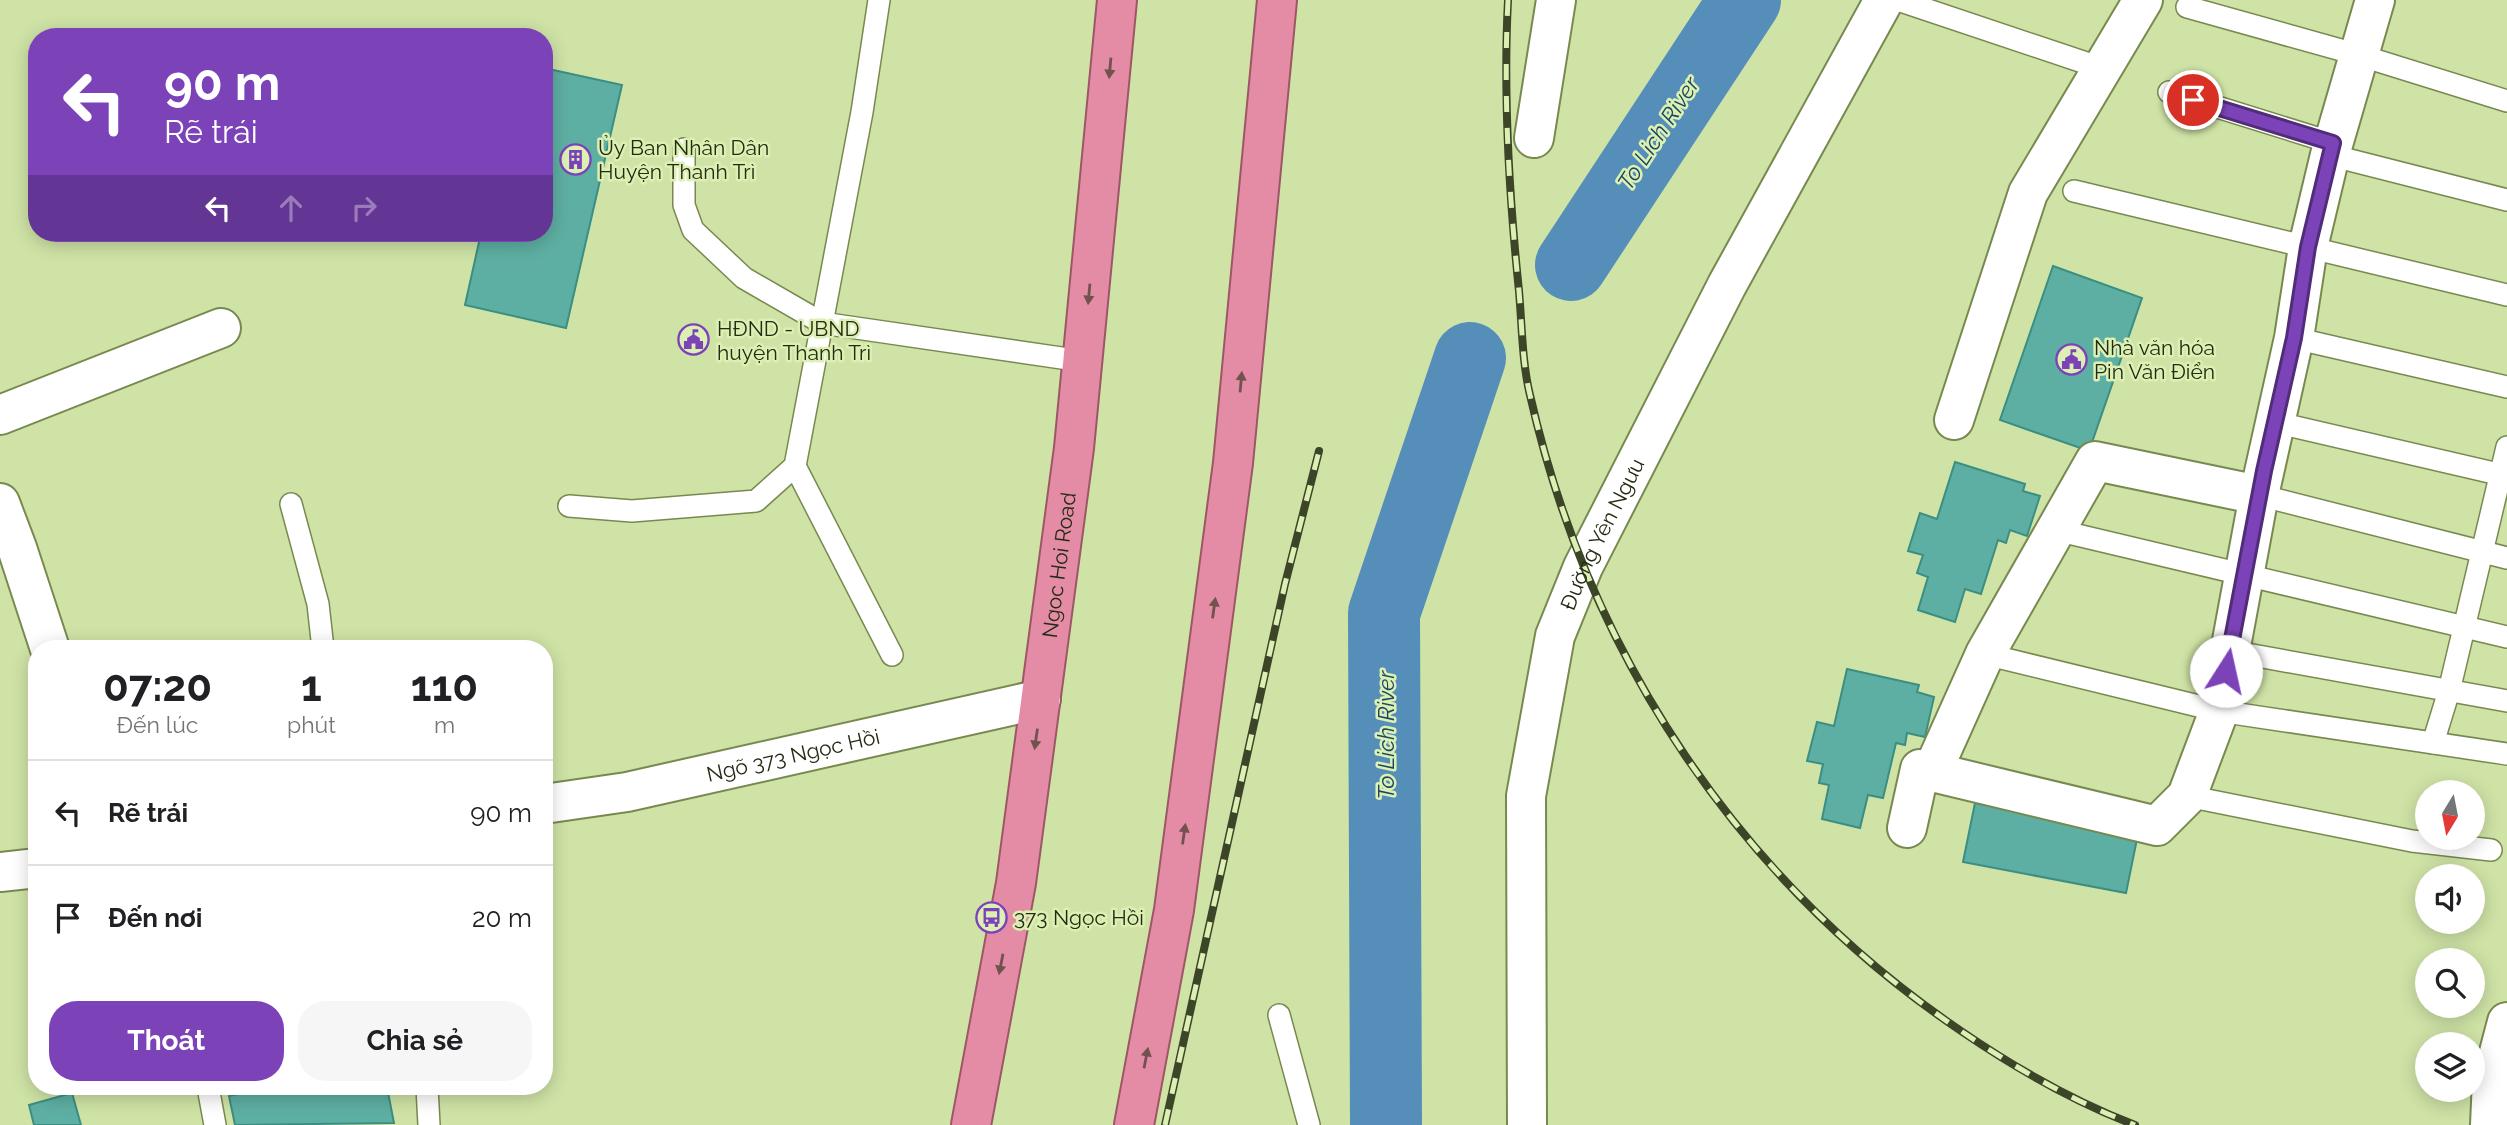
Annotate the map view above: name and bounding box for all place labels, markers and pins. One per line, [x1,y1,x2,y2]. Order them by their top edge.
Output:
pin [2163,70,2223,130]
place label: Ủy Ban Nhân Dân Huyện Thanh Trì [598,135,769,184]
building icon: Ủy Ban Nhân Dân Huyện Thanh Trì [558,142,592,176]
place label: HĐND - UBND huyện Thanh Trì [717,316,871,365]
public building icon: HĐND - UBND huyện Thanh Trì [677,323,711,357]
place label: Nhà văn hóa Pin Văn Điển [2094,335,2215,384]
public building icon: Nhà văn hóa Pin Văn Điển [2054,342,2088,376]
bus stop icon: 373 Ngọc Hồi [974,900,1008,934]
place label: 373 Ngọc Hồi [1014,905,1144,930]

